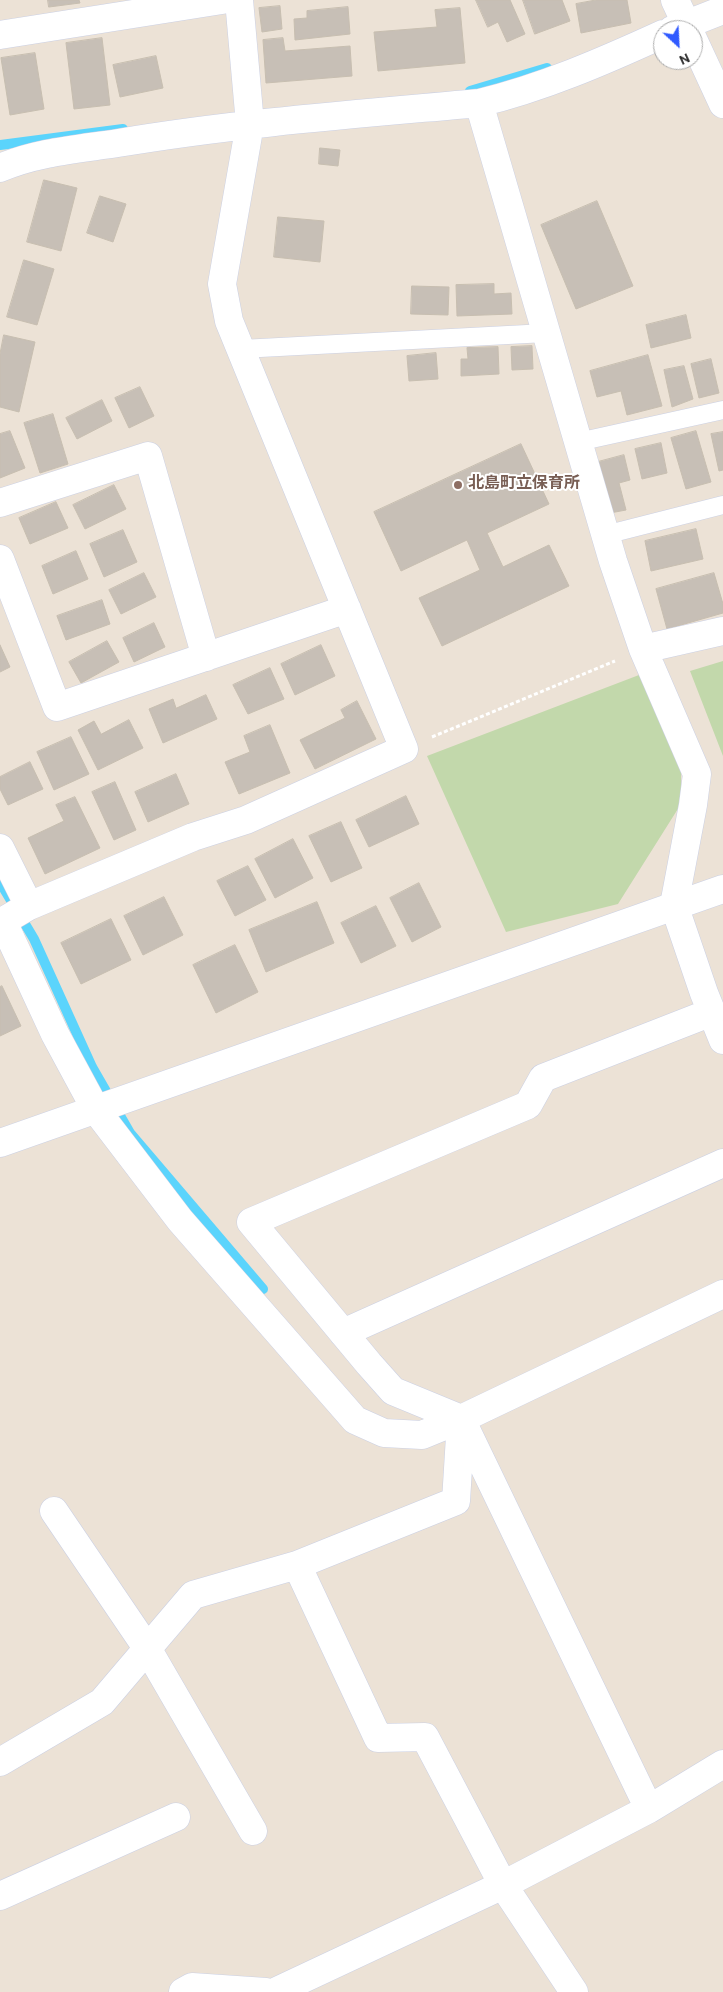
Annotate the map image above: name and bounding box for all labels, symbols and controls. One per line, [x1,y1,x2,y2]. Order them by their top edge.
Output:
north arrow [653,20,703,70]
text: N [676,48,692,68]
place label: 北島町立保育所 [468,475,580,495]
marker: 北島町立保育所 [452,479,464,491]

